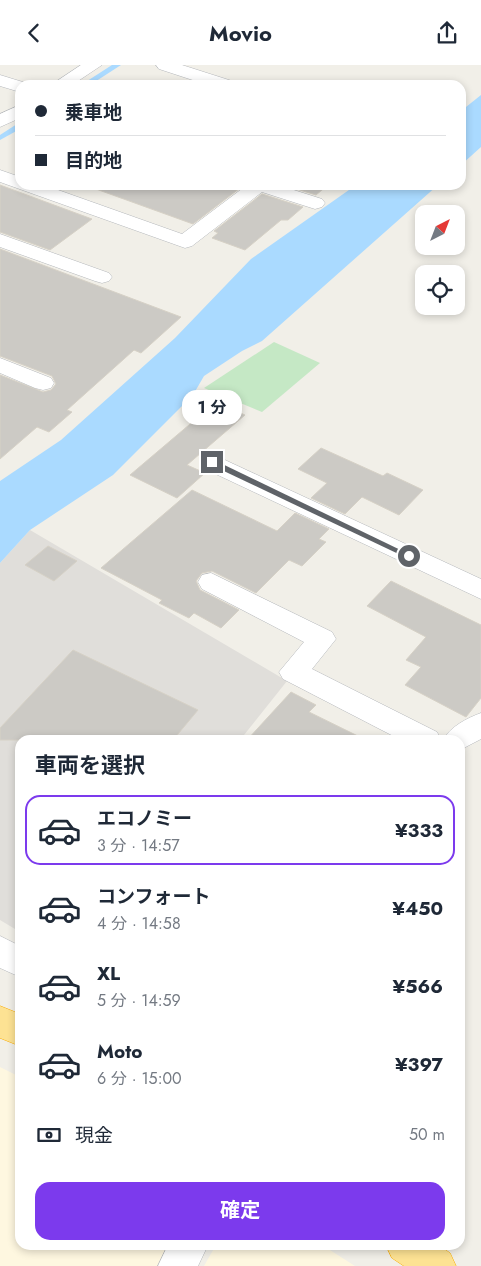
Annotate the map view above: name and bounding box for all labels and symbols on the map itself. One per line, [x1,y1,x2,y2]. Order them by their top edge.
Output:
north arrow [415,205,465,255]
callout: 1 分 [182,389,242,425]
route end [201,451,223,473]
route start [398,545,420,567]

